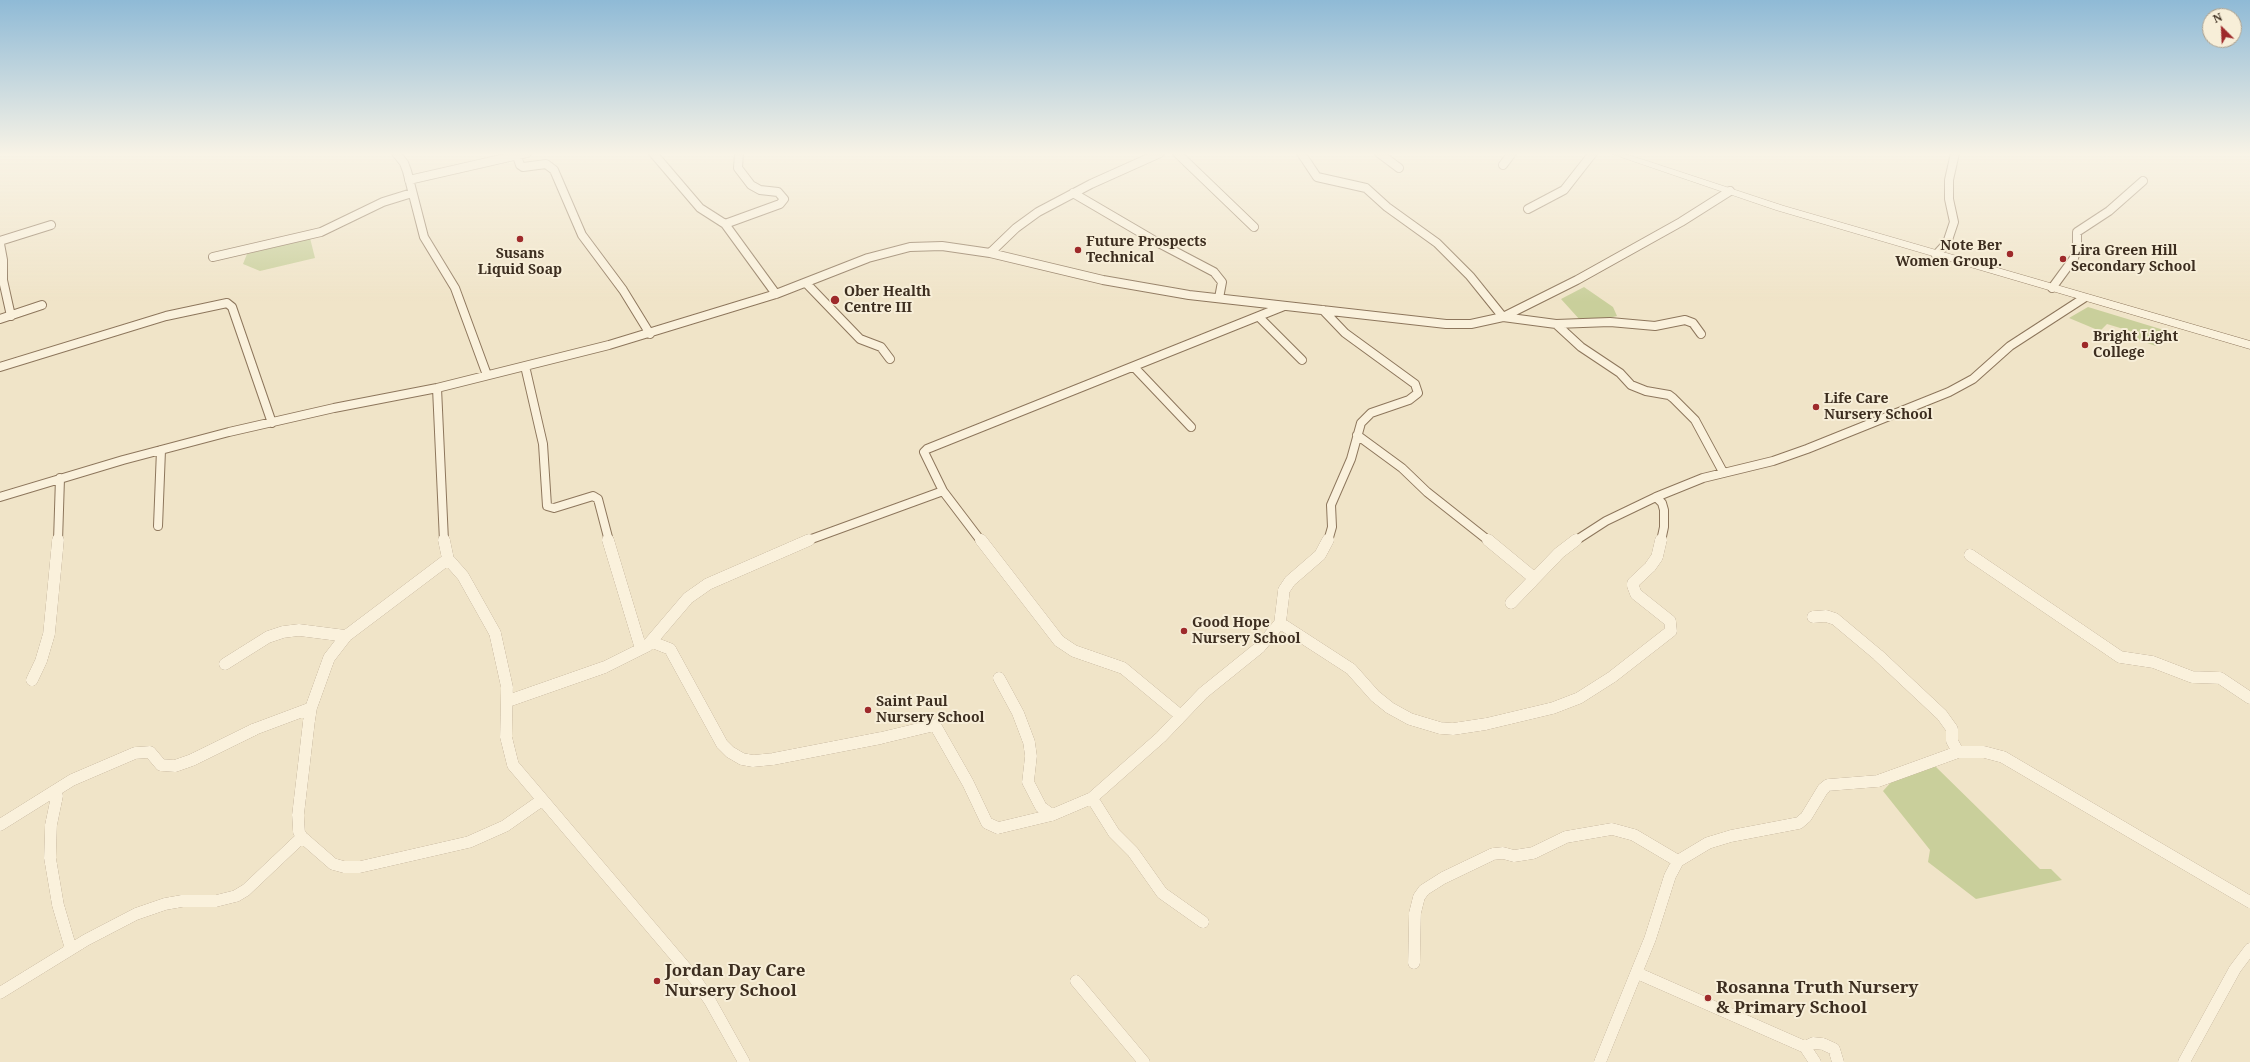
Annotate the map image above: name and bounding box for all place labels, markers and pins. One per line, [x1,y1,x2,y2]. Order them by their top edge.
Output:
marker: Susans Liquid Soap [515,234,525,244]
place label: Future Prospects Technical [1086,234,1206,266]
place label: Note Ber Women Group. [1895,238,2002,270]
place label: Lira Green Hill Secondary School [2071,243,2196,276]
marker: Future Prospects Technical [1073,245,1083,255]
place label: Susans Liquid Soap [478,246,562,278]
marker: Note Ber Women Group. [2005,249,2015,259]
marker: Lira Green Hill Secondary School [2058,254,2068,264]
place label: Ober Health Centre III [844,284,931,316]
marker: Ober Health Centre III [829,294,841,306]
place label: Bright Light College [2093,329,2178,362]
marker: Bright Light College [2080,340,2090,350]
place label: Life Care Nursery School [1824,391,1932,424]
marker: Life Care Nursery School [1811,402,1821,412]
place label: Good Hope Nursery School [1192,615,1300,648]
marker: Good Hope Nursery School [1179,626,1189,636]
place label: Saint Paul Nursery School [876,694,984,726]
marker: Saint Paul Nursery School [863,705,873,715]
place label: Jordan Day Care Nursery School [665,961,805,1001]
marker: Jordan Day Care Nursery School [652,976,662,986]
place label: Rosanna Truth Nursery & Primary School [1716,978,1918,1018]
marker: Rosanna Truth Nursery & Primary School [1703,993,1713,1003]

